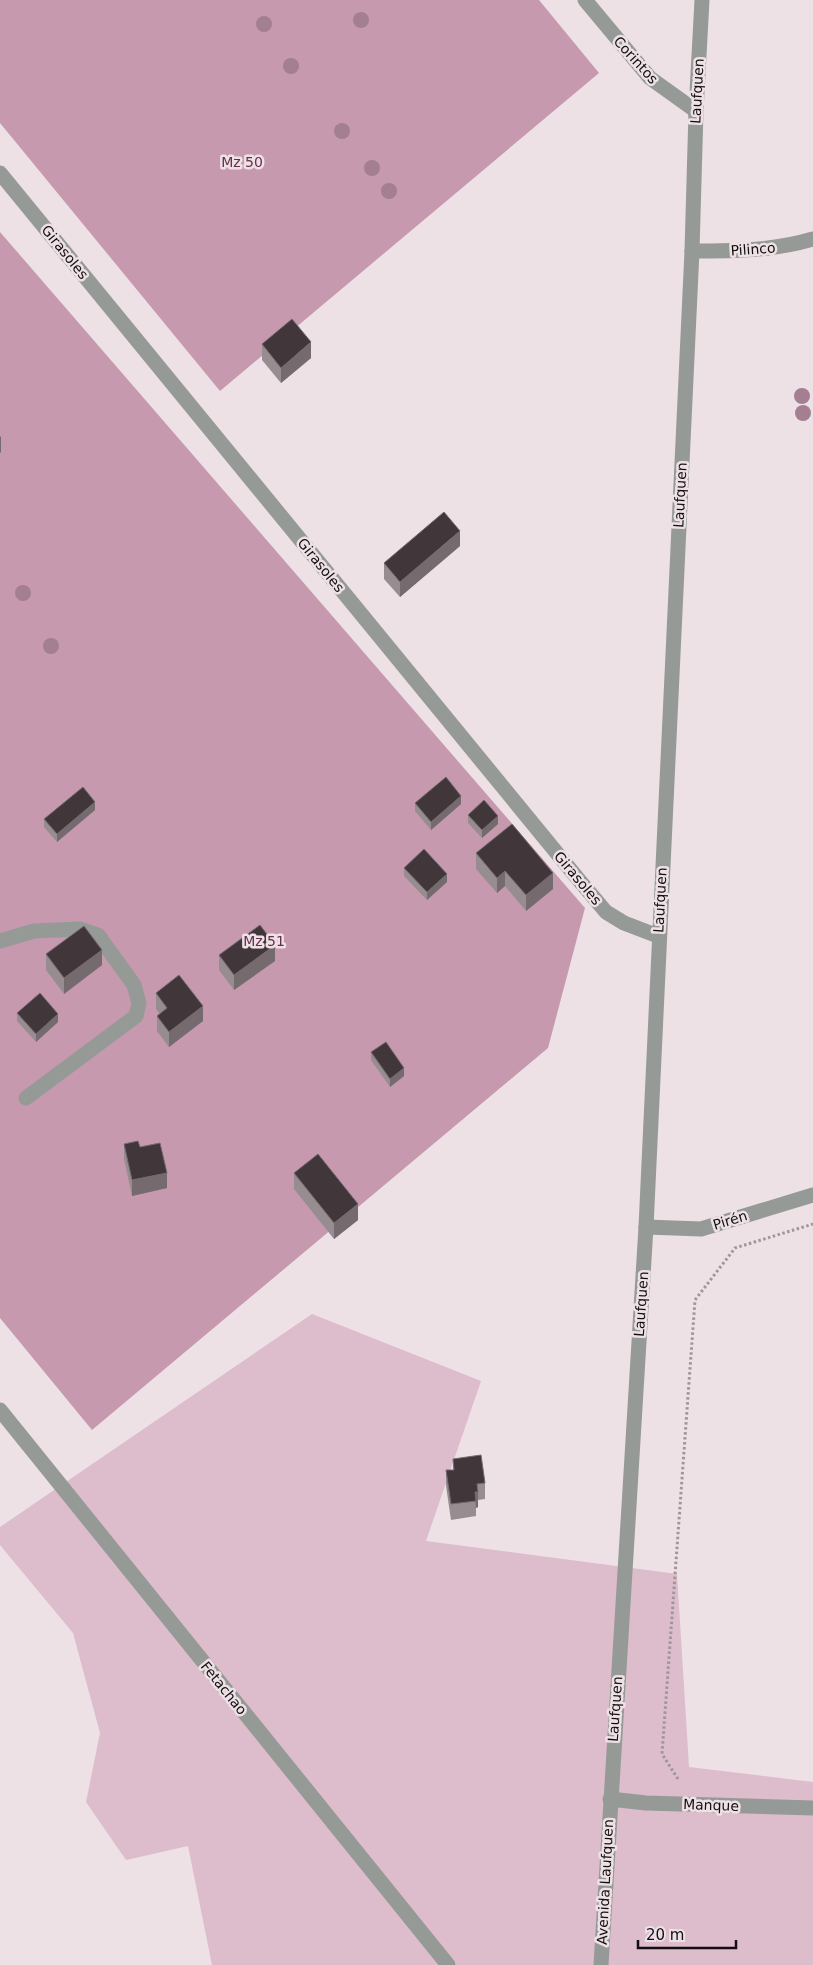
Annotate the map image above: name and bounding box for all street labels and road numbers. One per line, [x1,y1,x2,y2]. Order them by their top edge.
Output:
street label: Corintos [611,33,661,87]
street label: Laufquen [687,58,707,124]
street label: Girasoles [38,222,92,282]
street label: Pilinco [730,239,776,259]
street label: Laufquen [670,462,690,528]
street label: Girasoles [294,535,348,595]
street label: Girasoles [551,848,605,908]
street label: Laufquen [650,867,670,933]
street label: Pirén [711,1207,749,1233]
street label: Laufquen [631,1271,651,1337]
street label: Fetachao [198,1658,250,1718]
street label: Laufquen [605,1676,625,1742]
street label: Manque [683,1796,739,1814]
street label: Avenida Laufquen [594,1819,616,1945]

